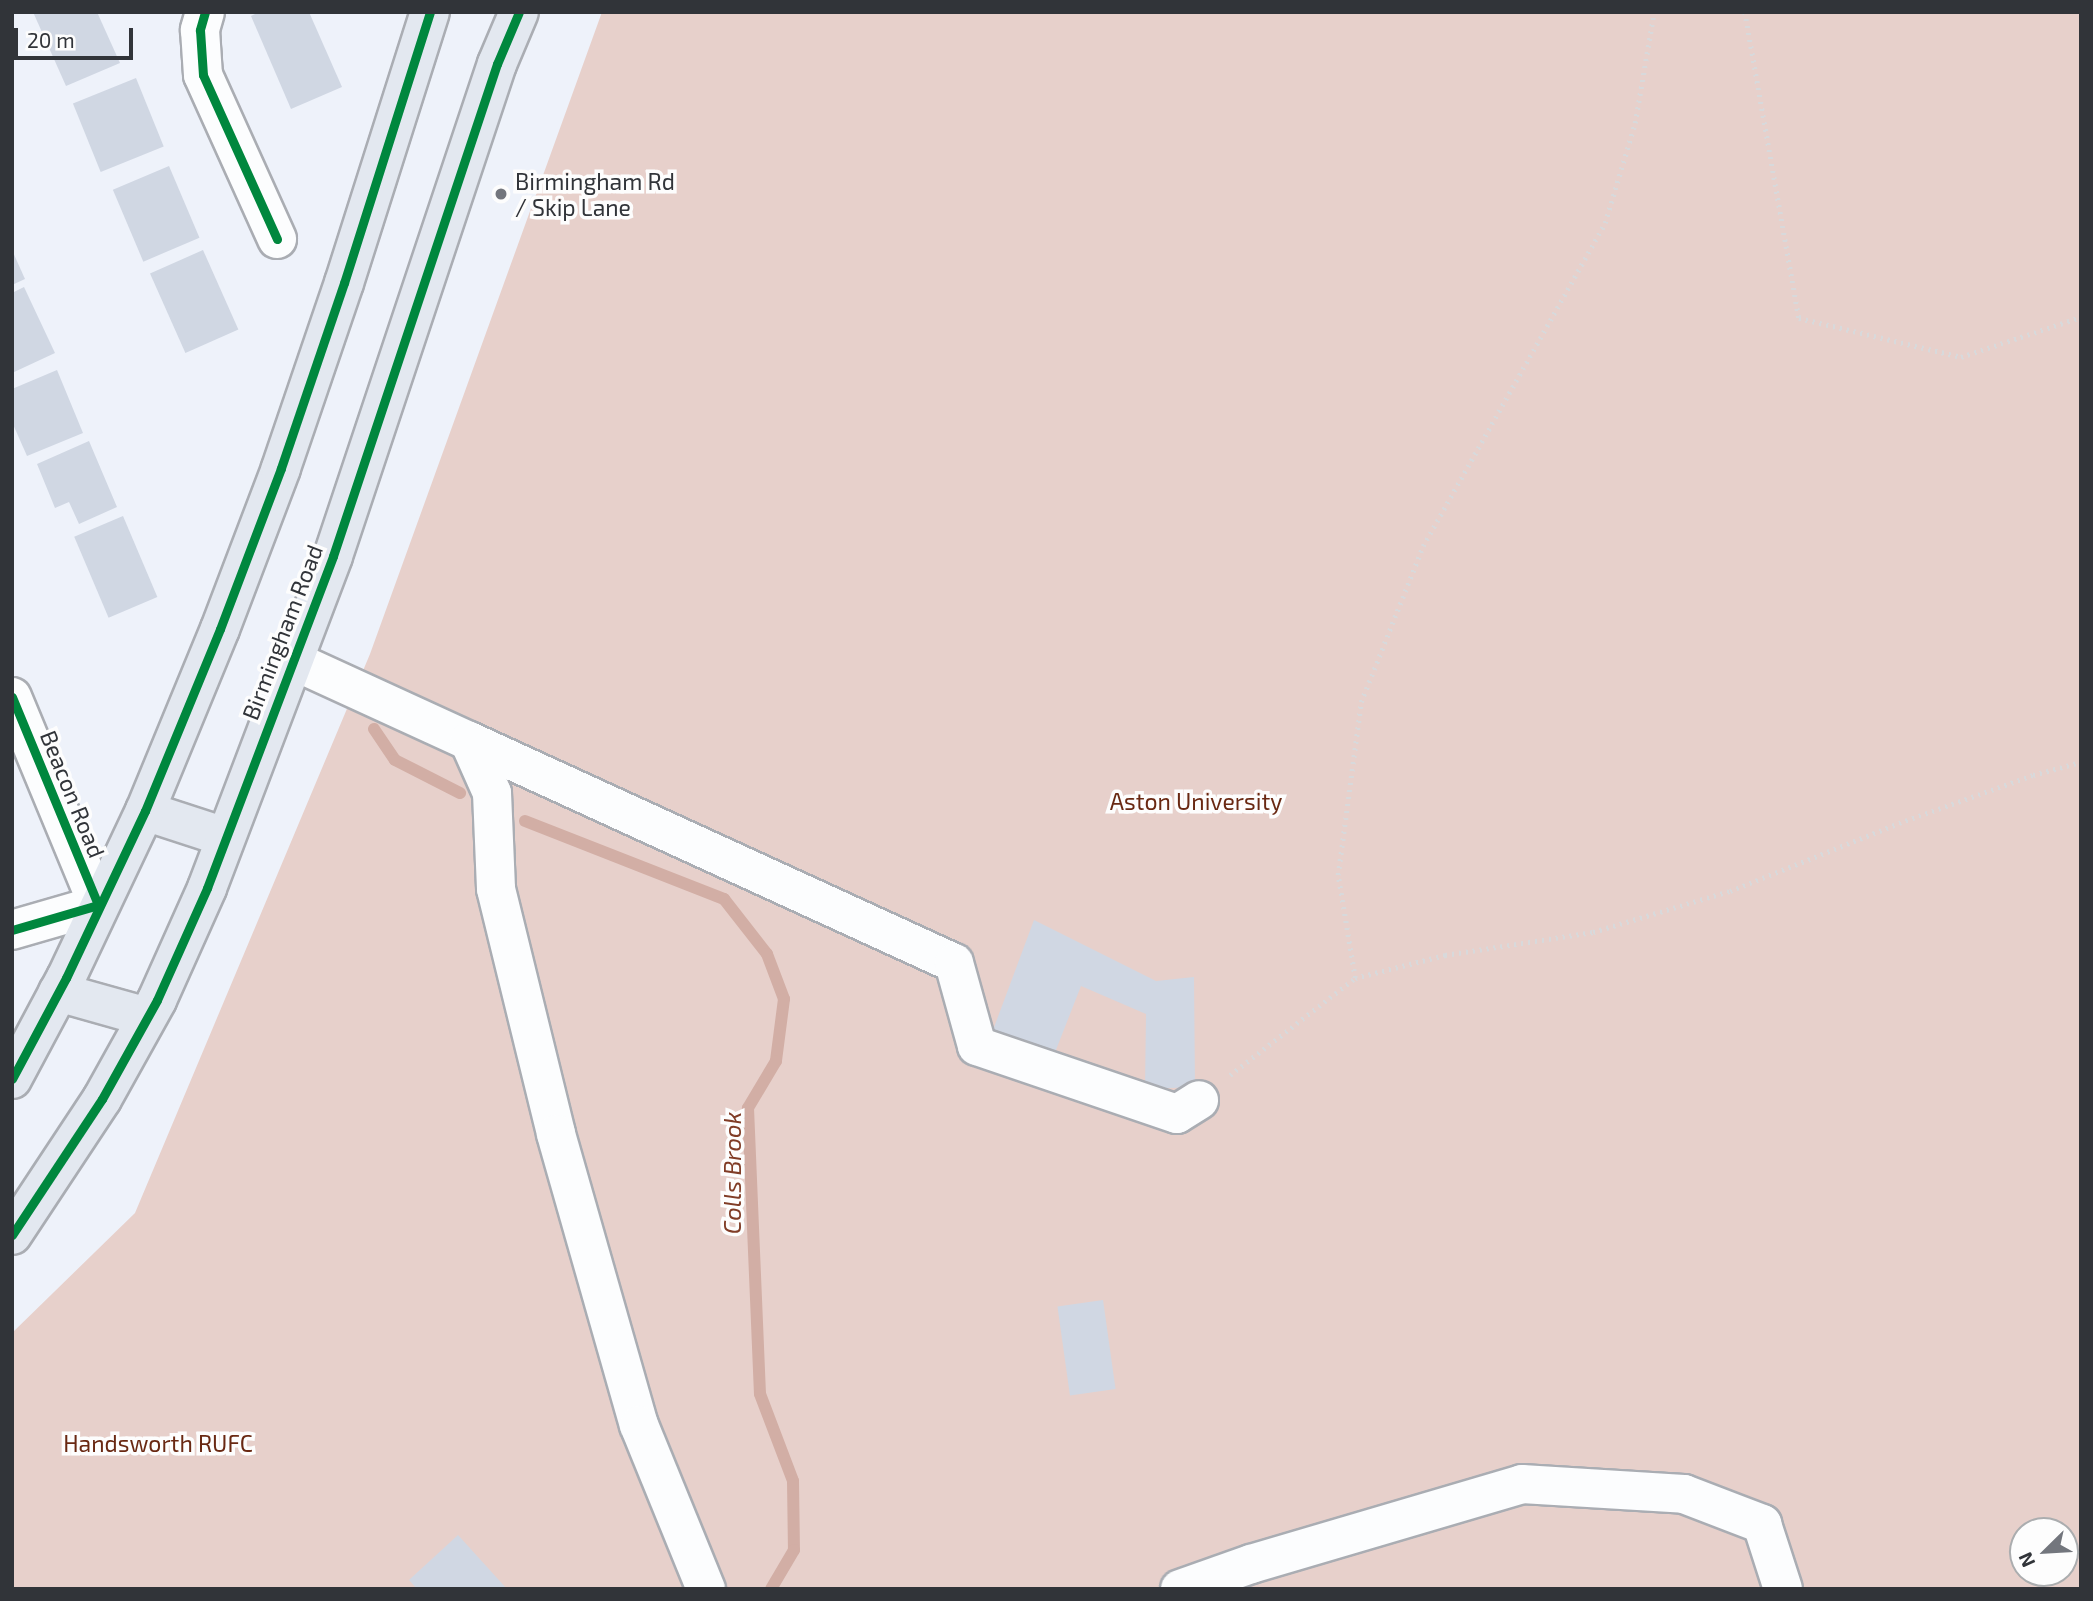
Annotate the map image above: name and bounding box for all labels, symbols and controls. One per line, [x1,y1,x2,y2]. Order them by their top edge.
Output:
scale bar [18,14,136,58]
text: 20 m [27,27,75,52]
place label: Birmingham Rd / Skip Lane [515,167,675,221]
marker: Birmingham Rd / Skip Lane [493,186,509,202]
street label: Birmingham Road [236,540,328,724]
street label: Beacon Road [35,726,111,862]
park label: Aston University [1110,787,1282,815]
water label: Colls Brook [718,1112,746,1234]
park label: Handsworth RUFC [63,1429,253,1457]
north arrow [2009,1517,2079,1587]
text: N [2013,1549,2039,1571]

